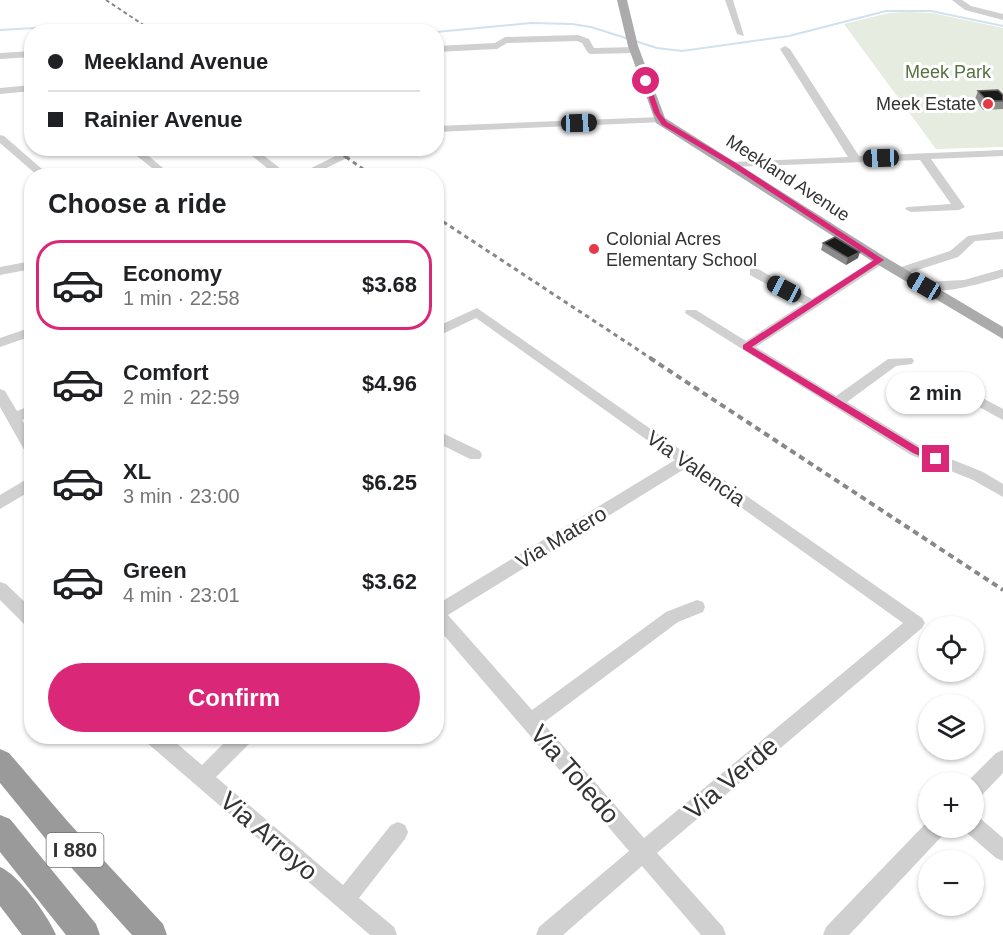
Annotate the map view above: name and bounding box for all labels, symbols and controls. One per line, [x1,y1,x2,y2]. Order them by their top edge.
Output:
text: Meekland Avenue [84,49,268,74]
park label: Meek Park [905,62,992,82]
route start [632,67,659,94]
place label: Meek Estate [876,94,976,114]
marker: Meek Estate [981,97,995,111]
text: Rainier Avenue [84,107,243,132]
car [561,113,597,133]
street label: Meekland Avenue [723,131,853,225]
car [863,148,899,168]
text: Choose a ride [48,189,227,219]
place label: Colonial Acres Elementary School [606,229,757,270]
marker: Colonial Acres Elementary School [587,242,601,256]
icon: car [51,258,105,312]
text: Economy [123,261,222,286]
car [904,269,944,303]
text: $3.68 [362,272,417,297]
car [764,273,804,305]
text: 1 min · 22:58 [123,287,240,309]
icon: car [51,357,105,411]
text: Comfort [123,360,209,385]
text: $4.96 [362,371,417,396]
callout: 2 min [886,372,986,414]
text: 2 min [909,382,962,404]
text: 2 min · 22:59 [123,386,240,408]
street label: Via Valencia [642,426,750,511]
route end [922,445,949,472]
icon: car [51,456,105,510]
text: XL [123,459,151,484]
text: $6.25 [362,470,417,495]
text: 3 min · 23:00 [123,485,240,507]
street label: Via Matero [512,501,610,573]
icon: car [51,555,105,609]
text: Green [123,558,187,583]
text: $3.62 [362,569,417,594]
text: 4 min · 23:01 [123,584,240,606]
map controls [918,616,984,916]
button: locate [918,616,984,682]
button: Confirm [48,663,420,732]
button: layers [918,694,984,760]
street label: Via Toledo [524,719,626,829]
street label: Via Verde [678,730,784,826]
button: + [918,772,984,838]
street label: Via Arroyo [214,785,324,887]
road number: I 880 [46,833,104,867]
button: − [918,850,984,916]

